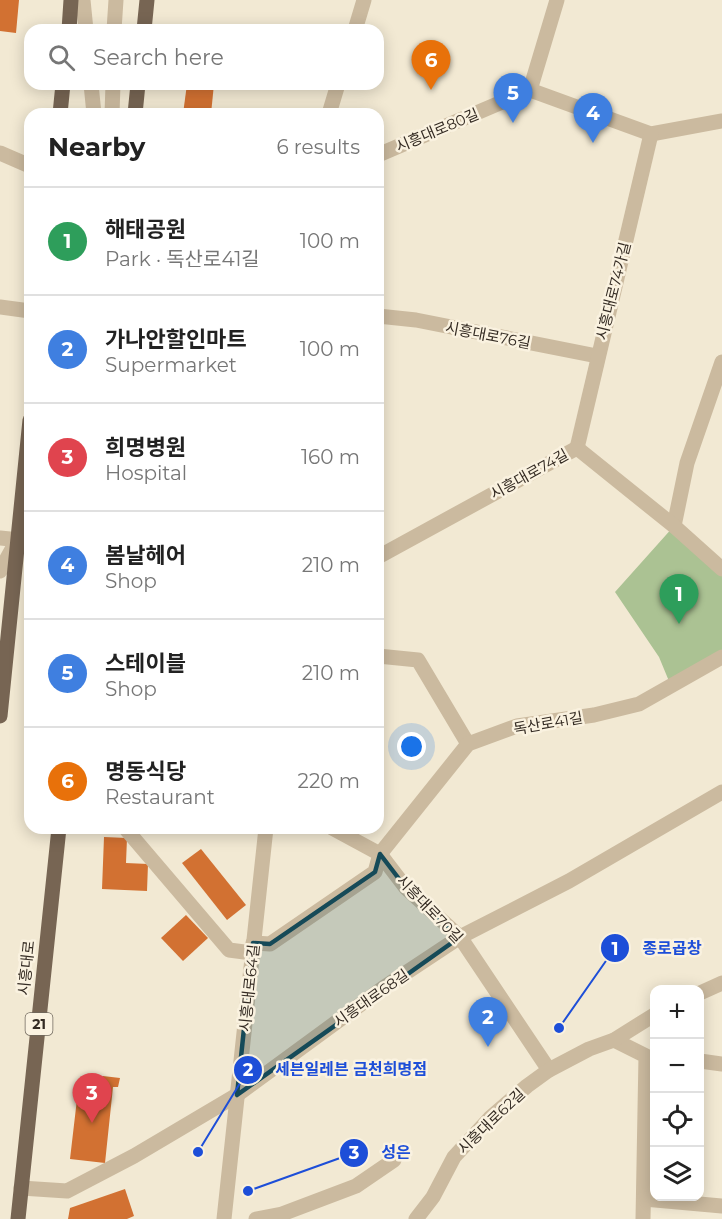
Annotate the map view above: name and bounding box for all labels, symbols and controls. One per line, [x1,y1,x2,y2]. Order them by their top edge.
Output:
search box [24,24,384,90]
pin: 6 [412,40,450,90]
icon: search [45,41,78,74]
text: Search here [93,44,224,71]
pin: 5 [494,74,532,123]
pin: 4 [574,94,612,143]
street label: 시흥대로80길 [393,104,481,156]
text: Nearby [48,131,145,163]
text: 6 results [276,135,360,159]
text: 해태공원 [105,216,186,243]
text: 1 [64,229,71,253]
text: 100 m [300,229,360,253]
street label: 시흥대로74가길 [592,240,634,342]
text: Park · 독산로41길 [105,247,260,271]
street label: 시흥대로76길 [444,317,532,353]
text: 가나안할인마트 [105,326,247,353]
text: 2 [62,337,73,361]
text: 100 m [300,337,360,361]
text: Supermarket [105,353,237,377]
text: 희명병원 [105,434,186,461]
text: 3 [62,445,73,469]
text: 160 m [301,445,360,469]
street label: 시흥대로74길 [486,445,572,503]
text: Hospital [105,461,187,485]
text: 봄날헤어 [105,542,186,569]
text: 4 [61,553,74,577]
text: 210 m [302,553,360,577]
text: Shop [105,569,157,593]
pin: 1 [660,574,698,624]
text: 스테이블 [105,650,186,677]
text: 5 [62,661,73,685]
text: 210 m [302,661,360,685]
text: Shop [105,677,157,701]
street label: 독산로41길 [512,708,584,738]
your location [397,732,426,761]
text: 명동식당 [105,758,186,785]
text: 6 [61,769,74,793]
text: 220 m [298,769,360,793]
text: Restaurant [105,785,215,809]
street label: 시흥대로70길 [393,871,467,947]
callout: 종로곱창 [600,931,713,965]
text: 1 [611,938,619,960]
text: 종로곱창 [643,939,702,958]
street label: 시흥대로 [14,940,38,996]
street label: 시흥대로64길 [235,943,263,1033]
street label: 시흥대로68길 [330,965,412,1031]
map controls [650,985,704,1201]
button: + [650,985,704,1039]
pin: 2 [468,998,508,1047]
road number: 21 [26,1013,52,1035]
button: − [650,1039,704,1093]
callout: 세븐일레븐 금천희명점 [233,1053,439,1087]
text: 2 [243,1059,254,1081]
text: 세븐일레븐 금천희명점 [275,1060,427,1079]
pin: 3 [72,1074,112,1123]
street label: 시흥대로62길 [453,1084,529,1158]
button: locate [650,1093,704,1147]
callout: 성은 [339,1136,423,1170]
text: 3 [348,1142,360,1164]
text: 성은 [381,1143,411,1162]
button: layers [650,1147,704,1201]

